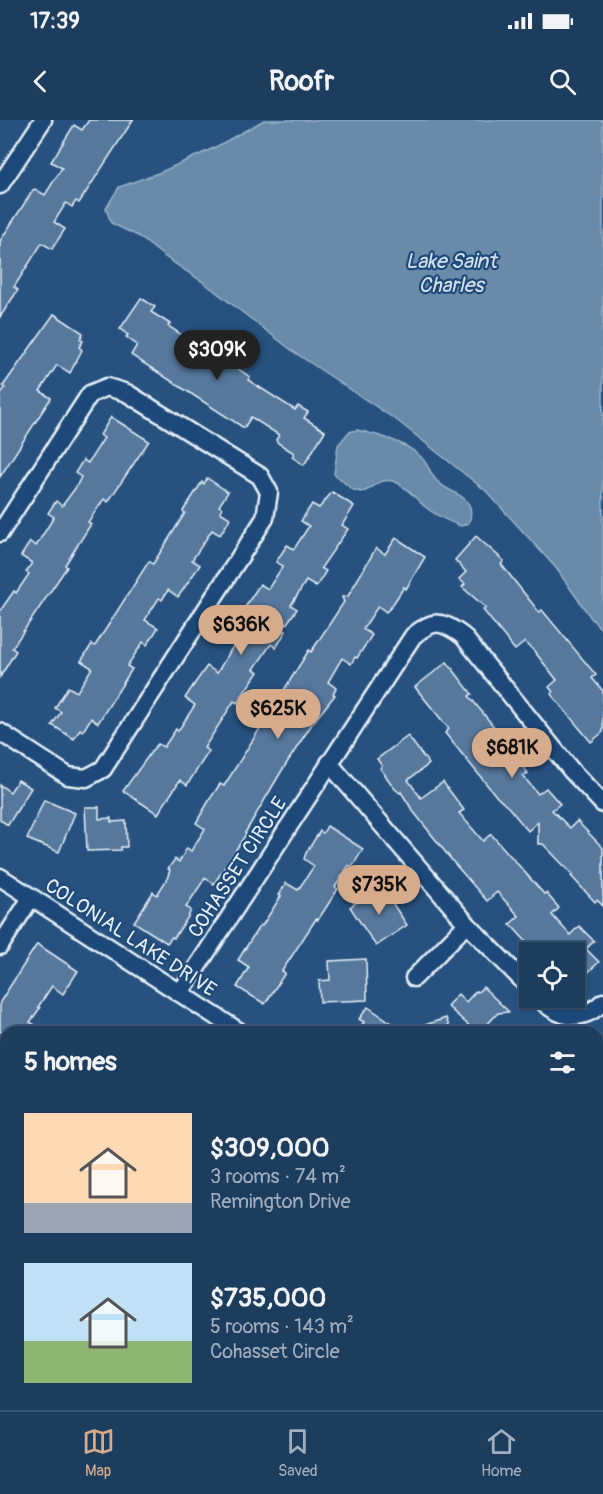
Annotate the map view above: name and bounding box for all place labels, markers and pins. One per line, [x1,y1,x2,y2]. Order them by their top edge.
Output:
pin: $309K [175,330,259,381]
pin: $636K [199,605,283,656]
pin: $625K [236,689,320,740]
pin: $681K [470,728,554,779]
pin: $735K [337,865,421,916]

